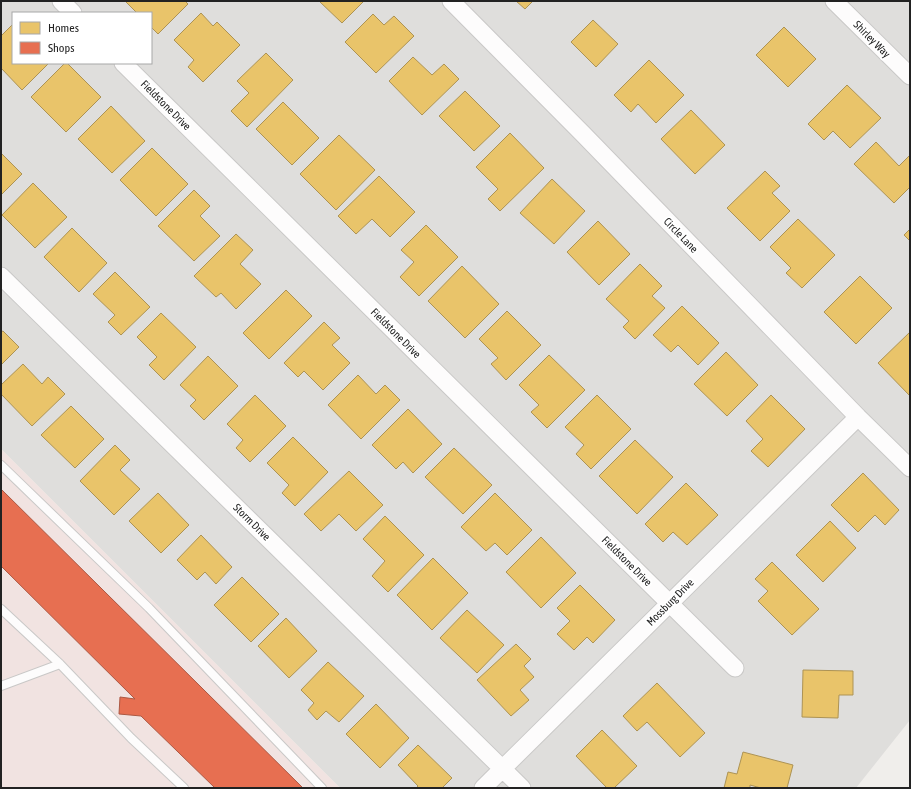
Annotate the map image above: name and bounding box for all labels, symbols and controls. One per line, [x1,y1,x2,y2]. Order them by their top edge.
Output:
legend [12,12,152,64]
street label: Shirley Way [851,18,893,60]
text: Homes [48,21,79,35]
text: Shops [48,41,74,55]
street label: Fieldstone Drive [139,78,193,132]
street label: Circle Lane [661,215,701,255]
street label: Fieldstone Drive [369,306,423,360]
street label: Storm Drive [231,501,273,543]
street label: Fieldstone Drive [600,534,654,588]
street label: Mossburg Drive [644,576,696,628]

